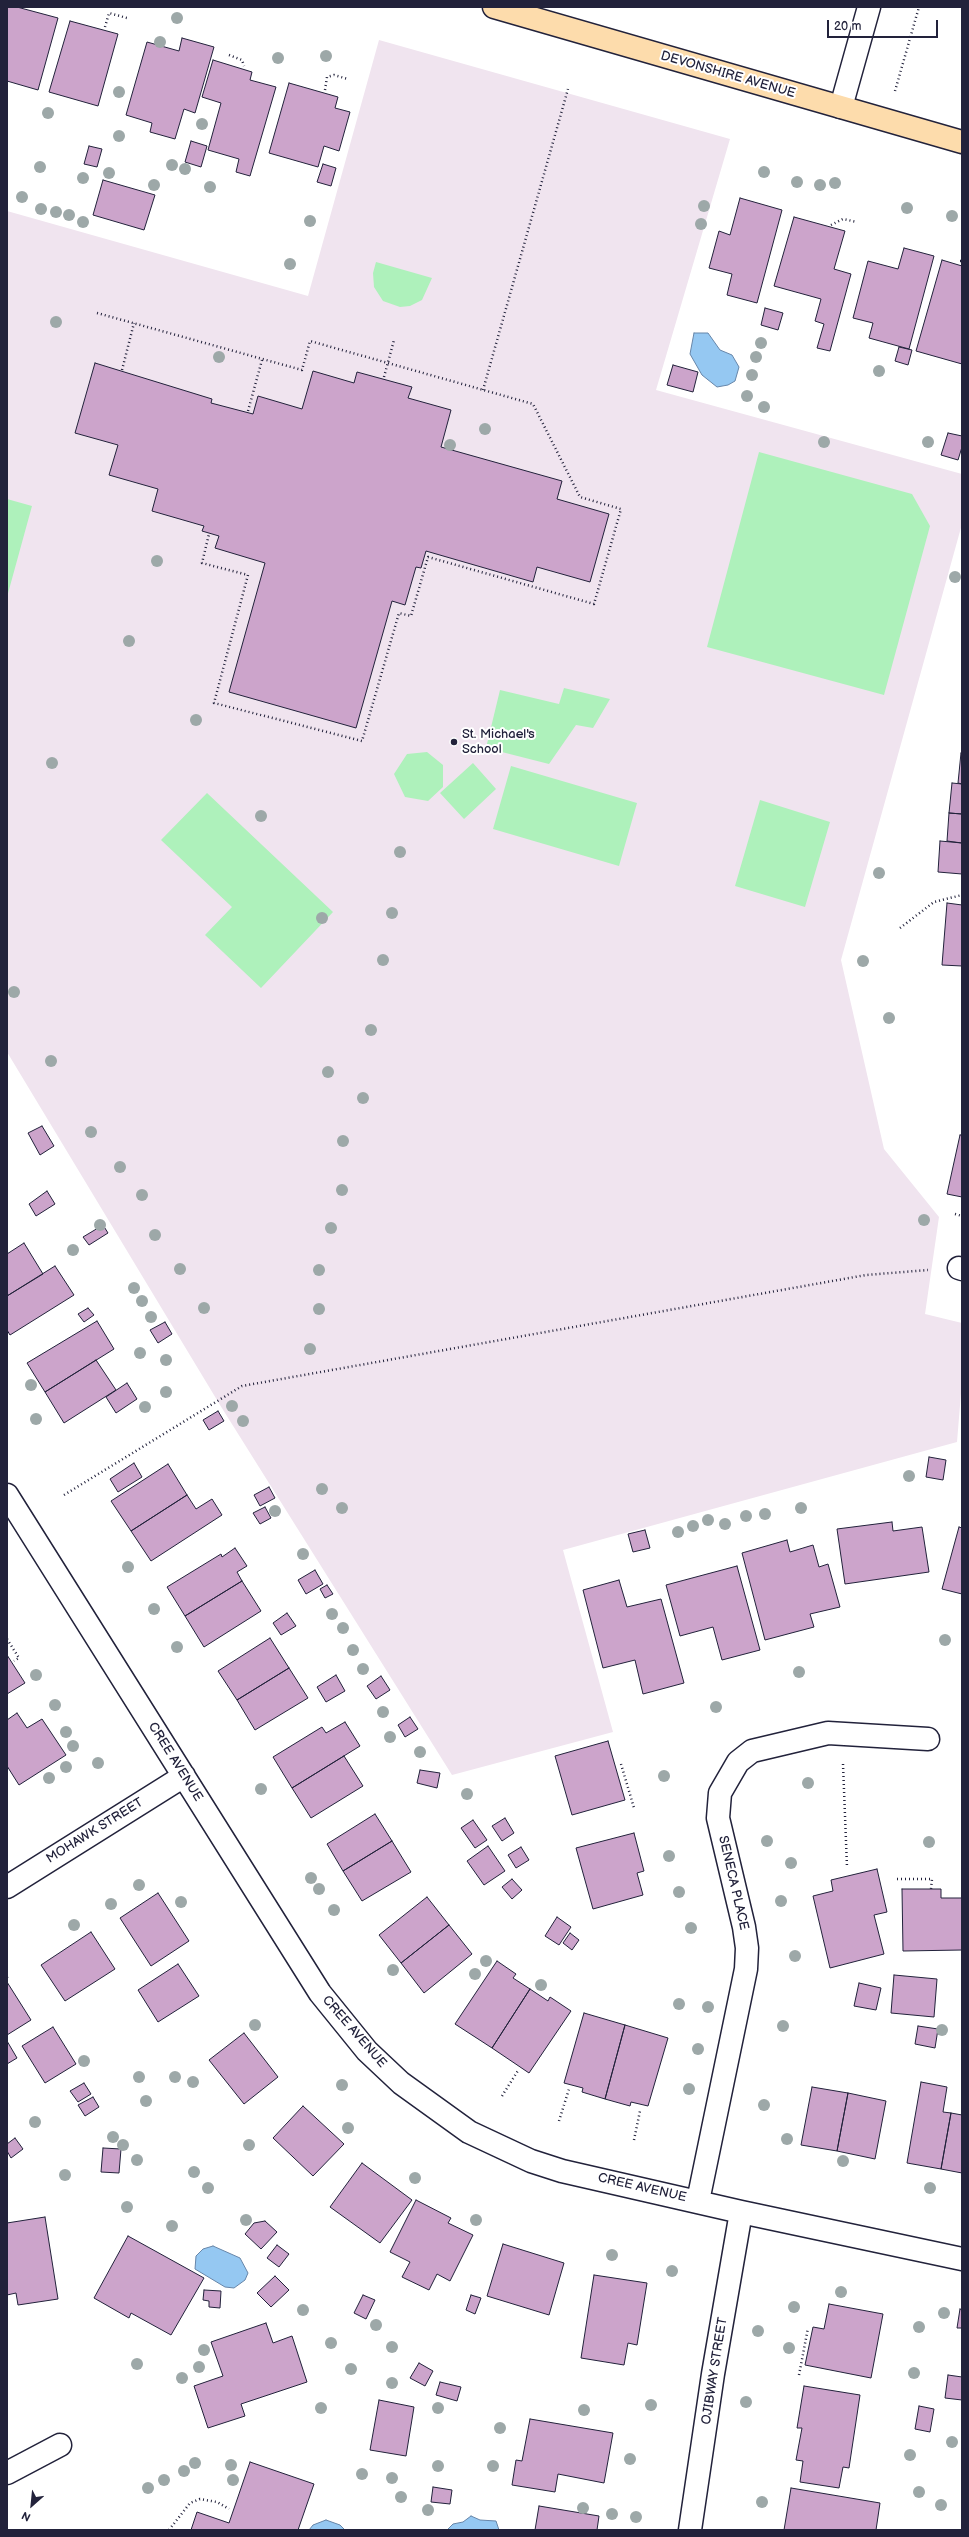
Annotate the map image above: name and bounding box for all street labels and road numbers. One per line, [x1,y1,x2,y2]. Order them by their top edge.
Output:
street label: DEVONSHIRE AVENUE [659,48,797,102]
street label: CREE AVENUE [144,1720,206,1804]
street label: MOHAWK STREET [44,1795,146,1867]
street label: SENECA PLACE [715,1834,751,1932]
street label: CREE AVENUE [318,1993,390,2071]
street label: CREE AVENUE [596,2170,688,2206]
street label: OJIBWAY STREET [699,2316,731,2426]

